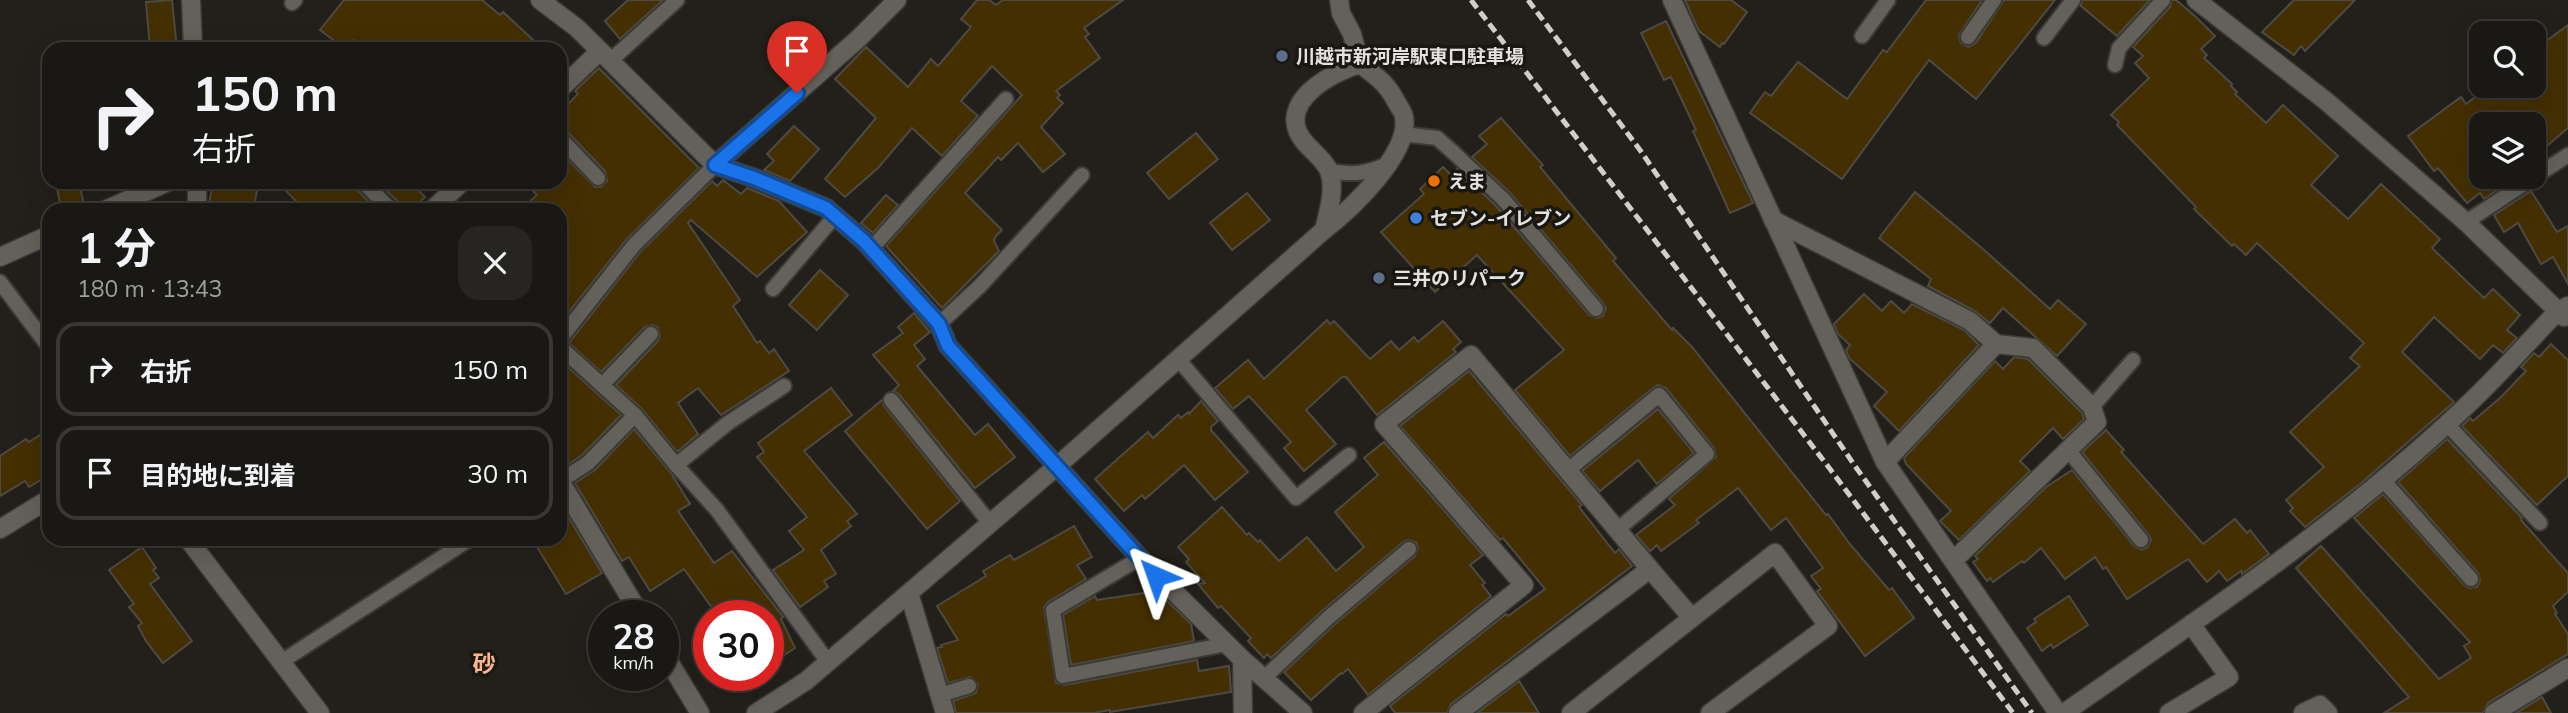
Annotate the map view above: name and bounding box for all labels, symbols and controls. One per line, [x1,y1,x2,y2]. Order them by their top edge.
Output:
pin [767,21,827,93]
map controls [2469,21,2546,189]
button: search [2469,21,2546,98]
icon: arrive [778,32,816,70]
place label: 川越市新河岸駅東口駐車場 [1296,44,1524,68]
marker: 川越市新河岸駅東口駐車場 [1274,48,1290,64]
text: 150 m [192,62,338,123]
icon: right [77,70,168,161]
button: layers [2469,112,2546,189]
text: 右折 [192,128,256,168]
place label: えま [1448,169,1486,193]
marker: えま [1426,173,1442,189]
place label: セブン-イレブン [1430,206,1571,230]
marker: セブン-イレブン [1408,210,1424,226]
text: 1 分 [77,221,156,274]
button: close [458,226,532,300]
place label: 三井のリパーク [1393,266,1526,290]
marker: 三井のリパーク [1371,270,1387,286]
text: 180 m · 13:43 [77,274,222,303]
icon: right [81,350,119,388]
text: 150 m [452,353,528,386]
text: 右折 [140,355,192,388]
icon: arrive [81,454,119,492]
text: 30 m [467,457,528,490]
text: 目的地に到着 [140,459,296,492]
position arrow [1119,539,1193,613]
speed limit sign: 30 [693,600,784,691]
text: 28 [612,614,655,658]
district label: 砂 [473,649,496,678]
text: km/h [613,651,654,674]

